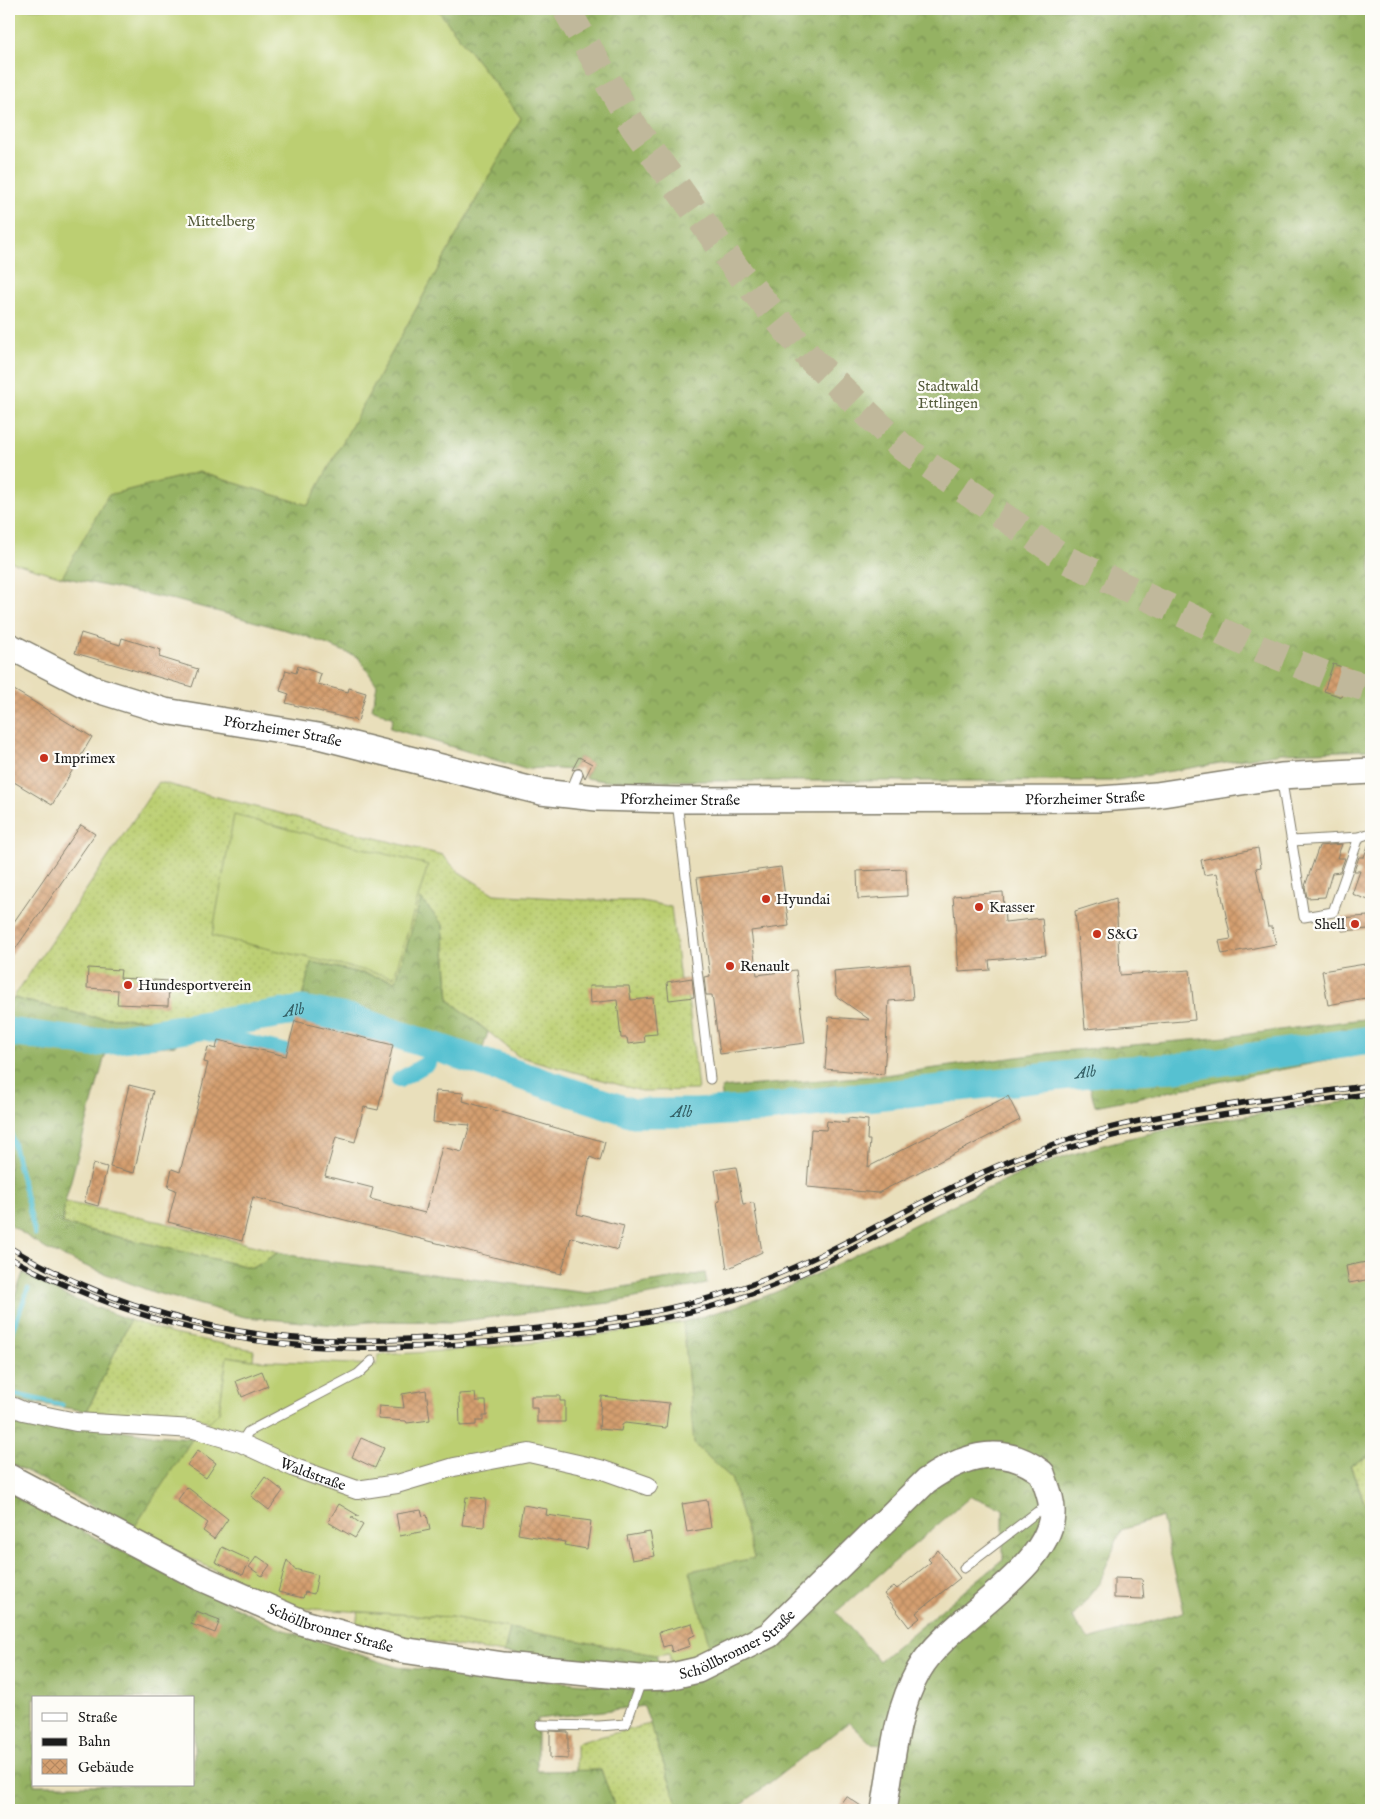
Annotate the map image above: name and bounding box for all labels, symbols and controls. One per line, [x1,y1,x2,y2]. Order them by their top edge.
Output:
park label: Mittelberg [187,212,256,231]
park label: Stadtwald Ettlingen [918,377,979,413]
street label: Pforzheimer Straße [222,711,344,751]
place label: Imprimex [54,749,116,768]
marker: Imprimex [38,752,50,764]
street label: Pforzheimer Straße [1025,786,1146,809]
street label: Pforzheimer Straße [620,789,740,810]
place label: Hyundai [776,890,830,909]
marker: Hyundai [760,893,772,905]
place label: Krasser [989,898,1035,917]
marker: Krasser [973,901,985,913]
place label: Shell [1314,915,1346,934]
marker: Shell [1349,918,1361,930]
place label: S&G [1107,925,1138,944]
marker: S&G [1091,928,1103,940]
place label: Renault [740,957,790,976]
marker: Renault [724,960,736,972]
place label: Hundesportverein [138,976,251,995]
marker: Hundesportverein [122,979,134,991]
water label: Alb [280,1000,307,1023]
water label: Alb [1072,1062,1098,1085]
water label: Alb [669,1103,693,1123]
street label: Waldstraße [277,1453,349,1495]
street label: Schöllbronner Straße [265,1599,395,1657]
street label: Schöllbronner Straße [677,1605,799,1684]
legend [32,1696,195,1786]
text: Straße [78,1708,118,1727]
text: Bahn [78,1732,110,1751]
text: Gebäude [78,1758,134,1777]

